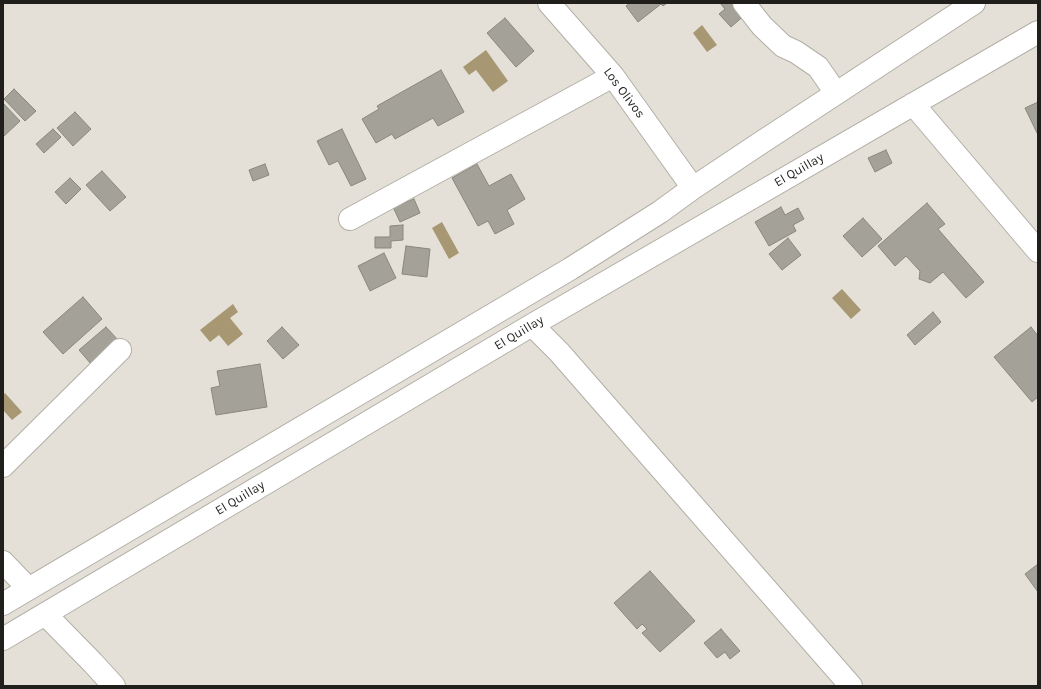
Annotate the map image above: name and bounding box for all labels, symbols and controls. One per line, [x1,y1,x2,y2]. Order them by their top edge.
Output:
street label: Los Olivos [600,65,648,121]
street label: El Quillay [771,150,827,190]
street label: El Quillay [492,312,546,354]
street label: El Quillay [213,477,267,519]

